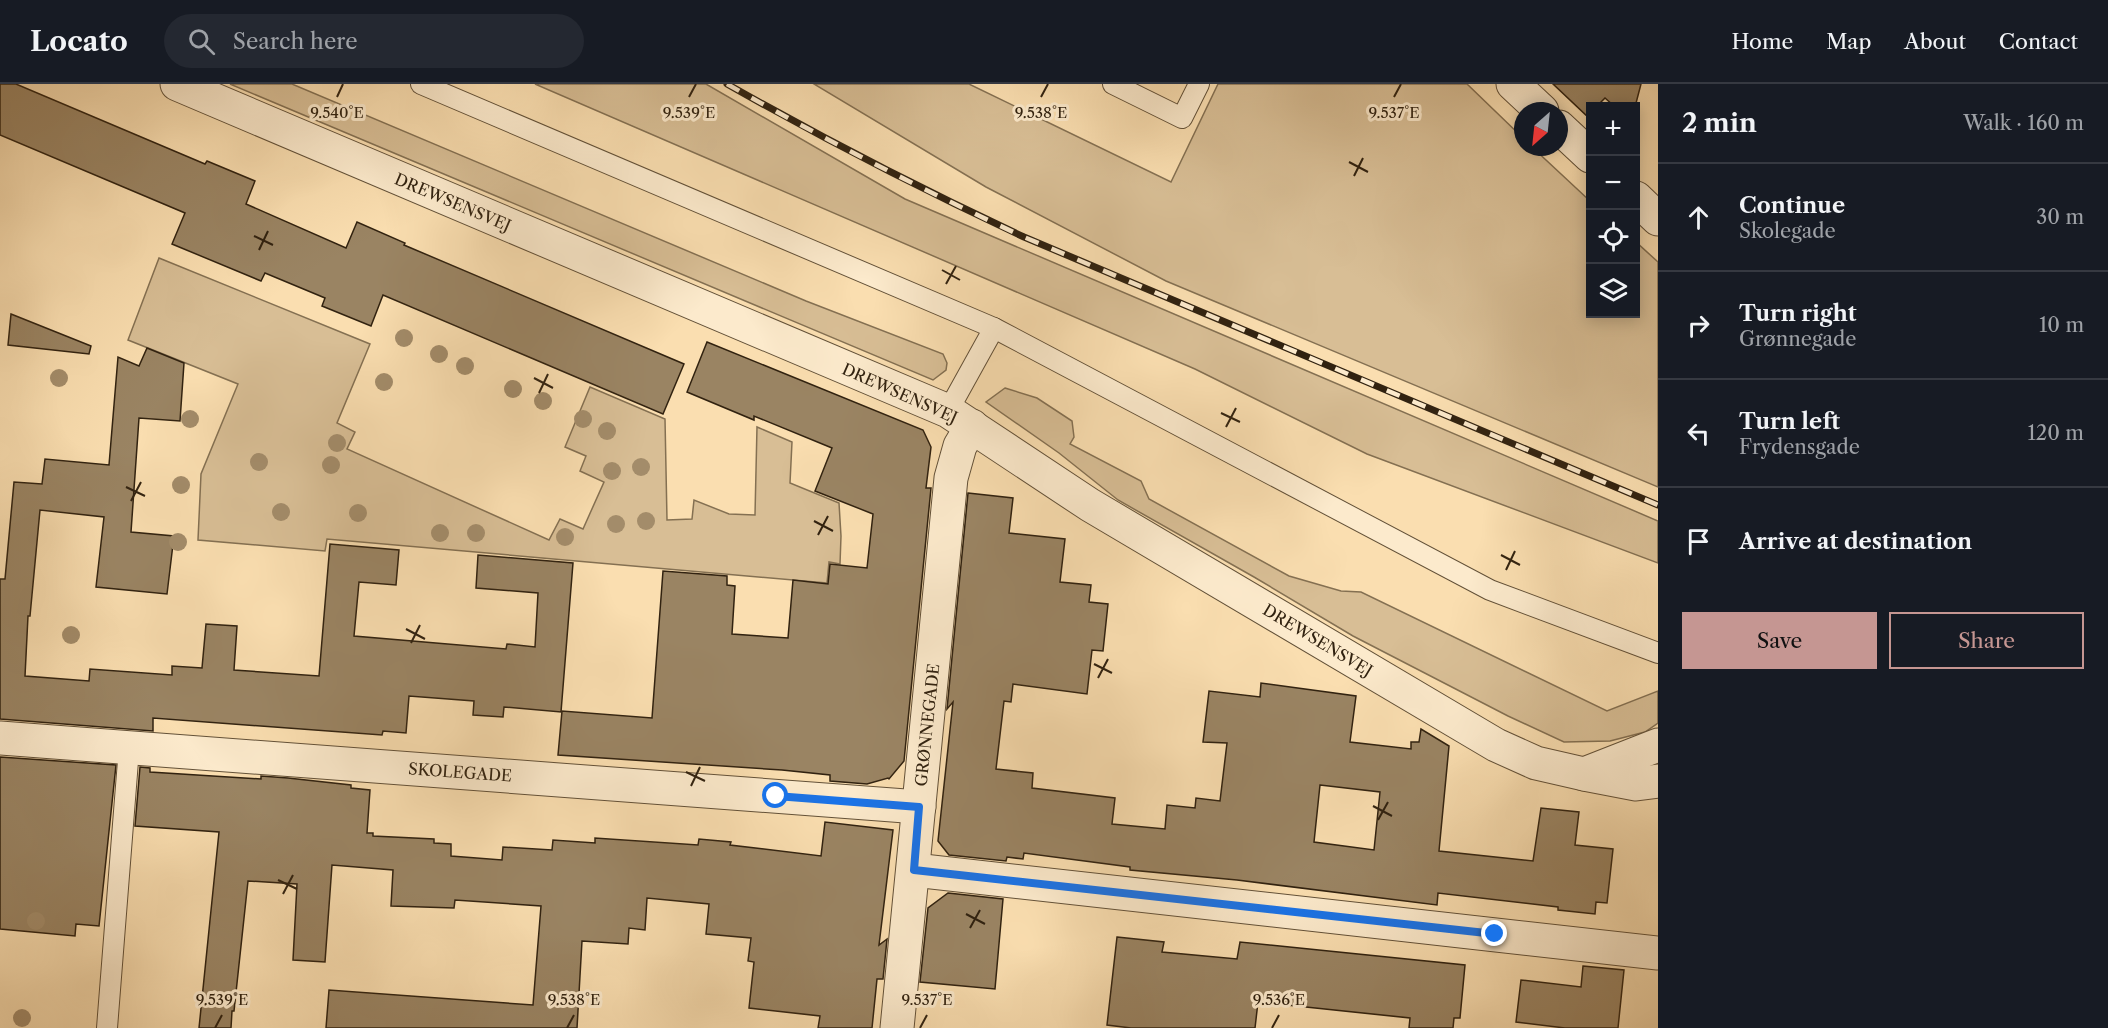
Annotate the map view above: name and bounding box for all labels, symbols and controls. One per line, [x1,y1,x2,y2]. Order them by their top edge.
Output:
search box [164,14,584,68]
text: Locato [30,24,128,58]
icon: search [185,25,218,58]
text: Search here [233,28,358,55]
text: Home [1732,29,1793,54]
text: Map [1826,29,1871,54]
text: About [1904,29,1966,54]
text: Contact [1999,29,2078,54]
north arrow [1514,102,1568,156]
map controls [1586,102,1640,318]
button: + [1586,102,1640,156]
text: 9.540°E [310,103,364,122]
text: 9.539°E [663,103,715,122]
text: 9.538°E [1015,103,1067,122]
text: 9.537°E [1368,103,1420,122]
text: 2 min [1682,107,1757,139]
text: Walk · 160 m [1963,111,2084,135]
button: − [1586,156,1640,210]
street label: DREWSENSVEJ [392,168,514,236]
text: Continue [1739,192,1845,219]
icon: ahead [1682,201,1715,234]
text: 30 m [2036,205,2084,229]
button: locate [1586,210,1640,264]
text: Skolegade [1739,219,1836,243]
button: layers [1586,264,1640,318]
text: Turn right [1739,300,1857,327]
icon: right [1682,309,1715,342]
text: 10 m [2039,313,2084,337]
text: Grønnegade [1739,327,1856,351]
street label: DREWSENSVEJ [839,359,961,428]
text: Turn left [1739,408,1840,435]
icon: left [1682,417,1715,450]
text: 120 m [2027,421,2084,445]
text: Frydensgade [1739,435,1860,459]
icon: arrive [1682,525,1715,558]
text: Arrive at destination [1739,528,1972,555]
street label: DREWSENSVEJ [1259,599,1377,681]
button: Save [1682,612,1877,669]
button: Share [1889,612,2084,669]
street label: GRØNNEGADE [911,663,943,787]
street label: SKOLEGADE [407,758,513,786]
route start [762,782,788,808]
route end [1481,920,1507,946]
text: 9.539°E [196,990,248,1009]
text: 9.538°E [548,990,600,1009]
text: 9.537°E [901,990,953,1009]
text: 9.536°E [1253,990,1305,1009]

